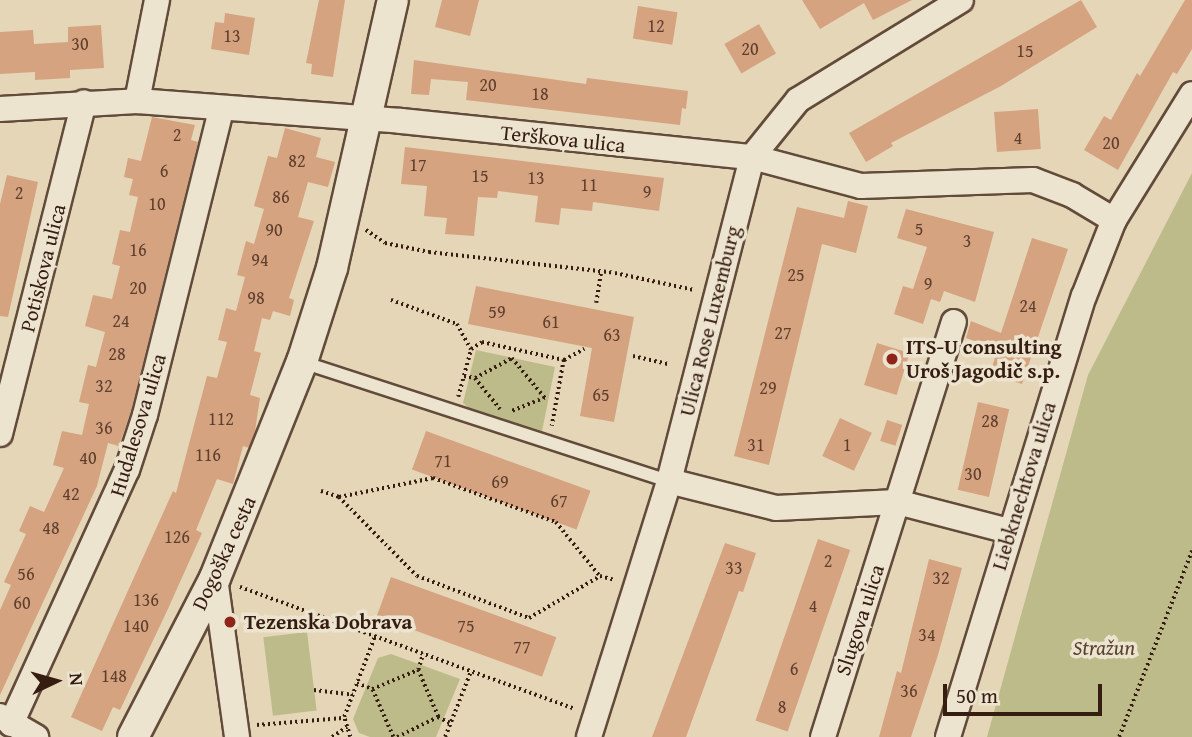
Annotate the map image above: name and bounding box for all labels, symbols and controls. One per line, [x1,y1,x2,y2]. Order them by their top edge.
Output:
house number: 12 [647,15,665,37]
house number: 13 [223,25,241,47]
house number: 30 [71,33,89,55]
house number: 20 [741,38,759,60]
house number: 15 [1016,40,1034,62]
house number: 20 [479,74,497,96]
house number: 18 [531,83,549,105]
street label: Terškova ulica [499,120,627,158]
house number: 2 [173,124,181,146]
house number: 4 [1014,127,1022,149]
house number: 20 [1102,132,1120,154]
house number: 82 [288,150,306,172]
house number: 17 [409,154,427,176]
house number: 6 [160,160,168,182]
house number: 15 [471,165,489,187]
house number: 13 [527,167,545,189]
house number: 11 [580,174,598,196]
house number: 9 [643,181,651,203]
house number: 2 [15,182,23,204]
house number: 86 [272,186,290,208]
house number: 10 [148,193,166,215]
street label: Potiskova ulica [15,201,71,335]
house number: 5 [915,218,923,240]
house number: 90 [265,219,283,241]
street label: Ulica Rose Luxemburg [674,223,746,419]
house number: 3 [963,230,971,252]
house number: 16 [129,239,147,261]
house number: 94 [251,249,269,271]
house number: 25 [787,264,805,286]
house number: 9 [924,273,932,295]
house number: 20 [129,277,147,299]
house number: 98 [247,287,265,309]
house number: 24 [1019,295,1037,317]
house number: 59 [488,301,506,323]
house number: 24 [112,310,130,332]
house number: 61 [542,311,560,333]
house number: 27 [774,322,792,344]
house number: 63 [603,324,621,346]
place label: ITS-U consulting Uroš Jagodič s.p. [906,334,1062,384]
house number: 28 [108,343,126,365]
street label: Hudalesova ulica [104,351,172,499]
marker: ITS-U consulting Uroš Jagodič s.p. [884,351,900,367]
house number: 32 [95,375,113,397]
house number: 29 [759,377,777,399]
house number: 65 [592,384,610,406]
street label: Liebknechtova ulica [986,399,1062,573]
house number: 112 [208,408,234,430]
house number: 28 [981,410,999,432]
house number: 36 [95,417,113,439]
house number: 31 [747,434,765,456]
house number: 1 [843,434,851,456]
house number: 116 [195,444,221,466]
house number: 40 [79,447,97,469]
house number: 71 [434,450,452,472]
house number: 30 [964,463,982,485]
house number: 69 [491,471,509,493]
house number: 42 [62,483,80,505]
house number: 67 [550,490,568,512]
street label: Dogoška cesta [187,492,261,614]
house number: 48 [42,517,60,539]
house number: 126 [164,526,190,548]
house number: 2 [824,550,832,572]
house number: 33 [725,557,743,579]
street label: Slugova ulica [830,561,890,679]
house number: 56 [17,563,35,585]
house number: 32 [932,567,950,589]
house number: 136 [133,589,159,611]
house number: 60 [13,592,31,614]
house number: 4 [809,595,817,617]
place label: Tezenska Dobrava [244,609,412,635]
marker: Tezenska Dobrava [222,614,238,630]
house number: 140 [123,615,149,637]
house number: 75 [457,615,475,637]
house number: 34 [918,624,936,646]
park label: Stražun [1073,635,1135,661]
house number: 77 [513,636,531,658]
north arrow [21,646,91,716]
house number: 6 [790,658,798,680]
house number: 148 [101,665,127,687]
scale bar [947,670,1106,714]
text: N [62,672,91,687]
house number: 36 [900,680,918,702]
text: 50 m [956,680,998,711]
house number: 8 [778,696,786,718]

